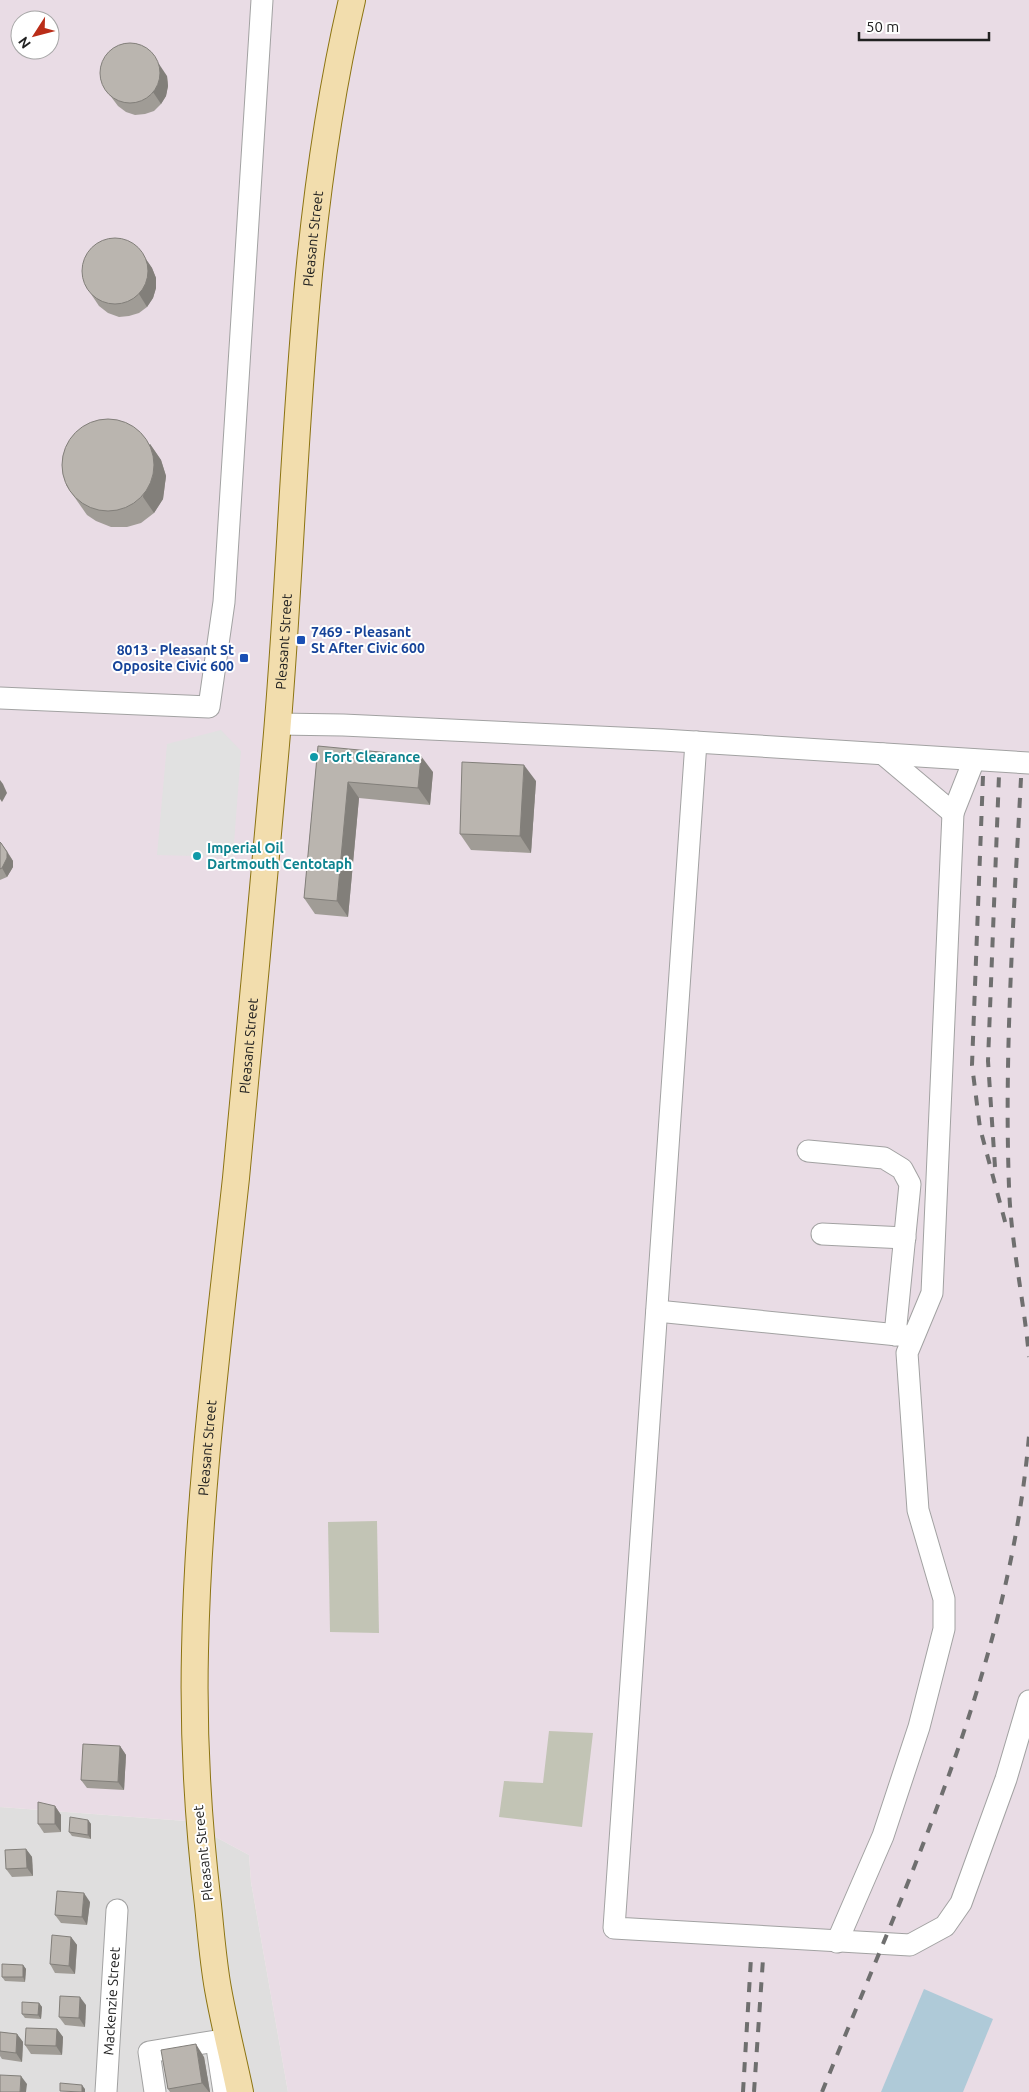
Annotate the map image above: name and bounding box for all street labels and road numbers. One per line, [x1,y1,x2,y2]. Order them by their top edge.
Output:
street label: Pleasant Street [300,189,326,287]
street label: Pleasant Street [273,593,295,690]
street label: Pleasant Street [236,997,261,1095]
street label: Pleasant Street [195,1399,220,1496]
street label: Pleasant Street [190,1804,216,1902]
street label: Mackenzie Street [100,1946,123,2056]

